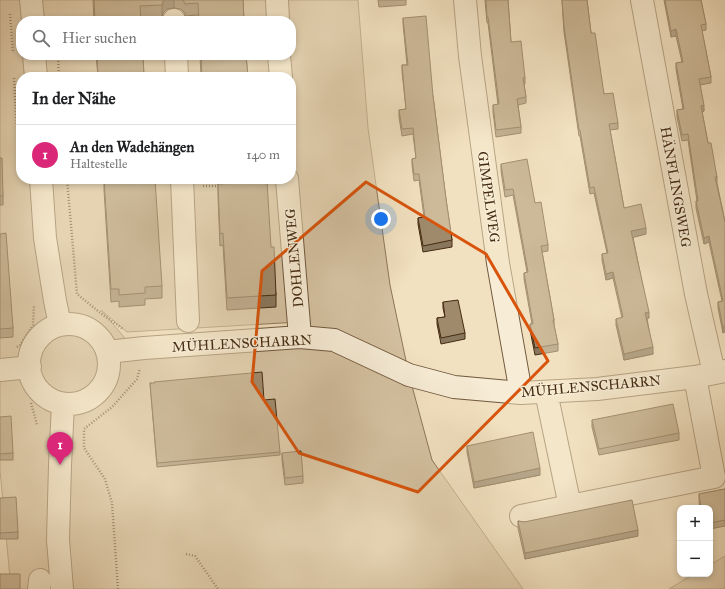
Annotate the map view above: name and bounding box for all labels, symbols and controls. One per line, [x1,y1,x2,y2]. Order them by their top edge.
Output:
search box [16,16,296,60]
icon: search [30,27,52,49]
text: Hier suchen [62,29,137,47]
text: In der Nähe [32,88,116,109]
street label: HÄNFLINGSWEG [657,125,695,249]
text: An den Wadehängen [70,138,194,156]
text: 1 [42,147,48,163]
text: 140 m [246,147,280,163]
street label: GIMPELWEG [474,150,503,244]
text: Haltestelle [70,156,127,172]
street label: DOHLENWEG [282,208,307,308]
your location [371,209,391,229]
street label: MÜHLENSCHARRN [171,329,313,356]
street label: MÜHLENSCHARRN [520,370,662,401]
pin: 1 [47,432,73,465]
map controls [677,505,713,577]
button: + [677,505,713,541]
button: − [677,541,713,577]

